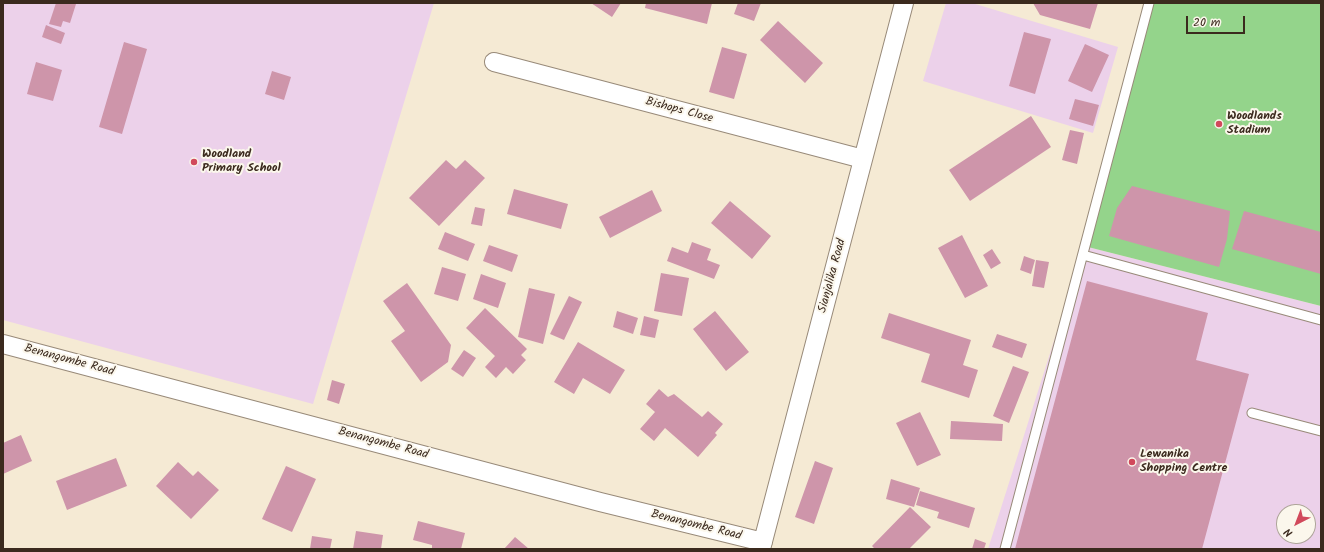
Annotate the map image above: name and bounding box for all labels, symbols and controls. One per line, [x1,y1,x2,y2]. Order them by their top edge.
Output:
scale bar [1188,8,1247,34]
text: 20 m [1193,13,1220,32]
street label: Bishops Close [644,95,714,127]
place label: Woodlands Stadium [1227,110,1282,138]
marker: Woodlands Stadium [1214,119,1224,129]
place label: Woodland Primary School [202,148,281,176]
marker: Woodland Primary School [189,157,199,167]
street label: Sianjalika Road [816,238,850,314]
street label: Benangombe Road [22,342,116,380]
street label: Benangombe Road [336,425,430,463]
place label: Lewanika Shopping Centre [1140,448,1227,476]
marker: Lewanika Shopping Centre [1127,457,1137,467]
north arrow [1276,504,1316,544]
street label: Benangombe Road [649,508,743,544]
text: N [1280,523,1297,541]

